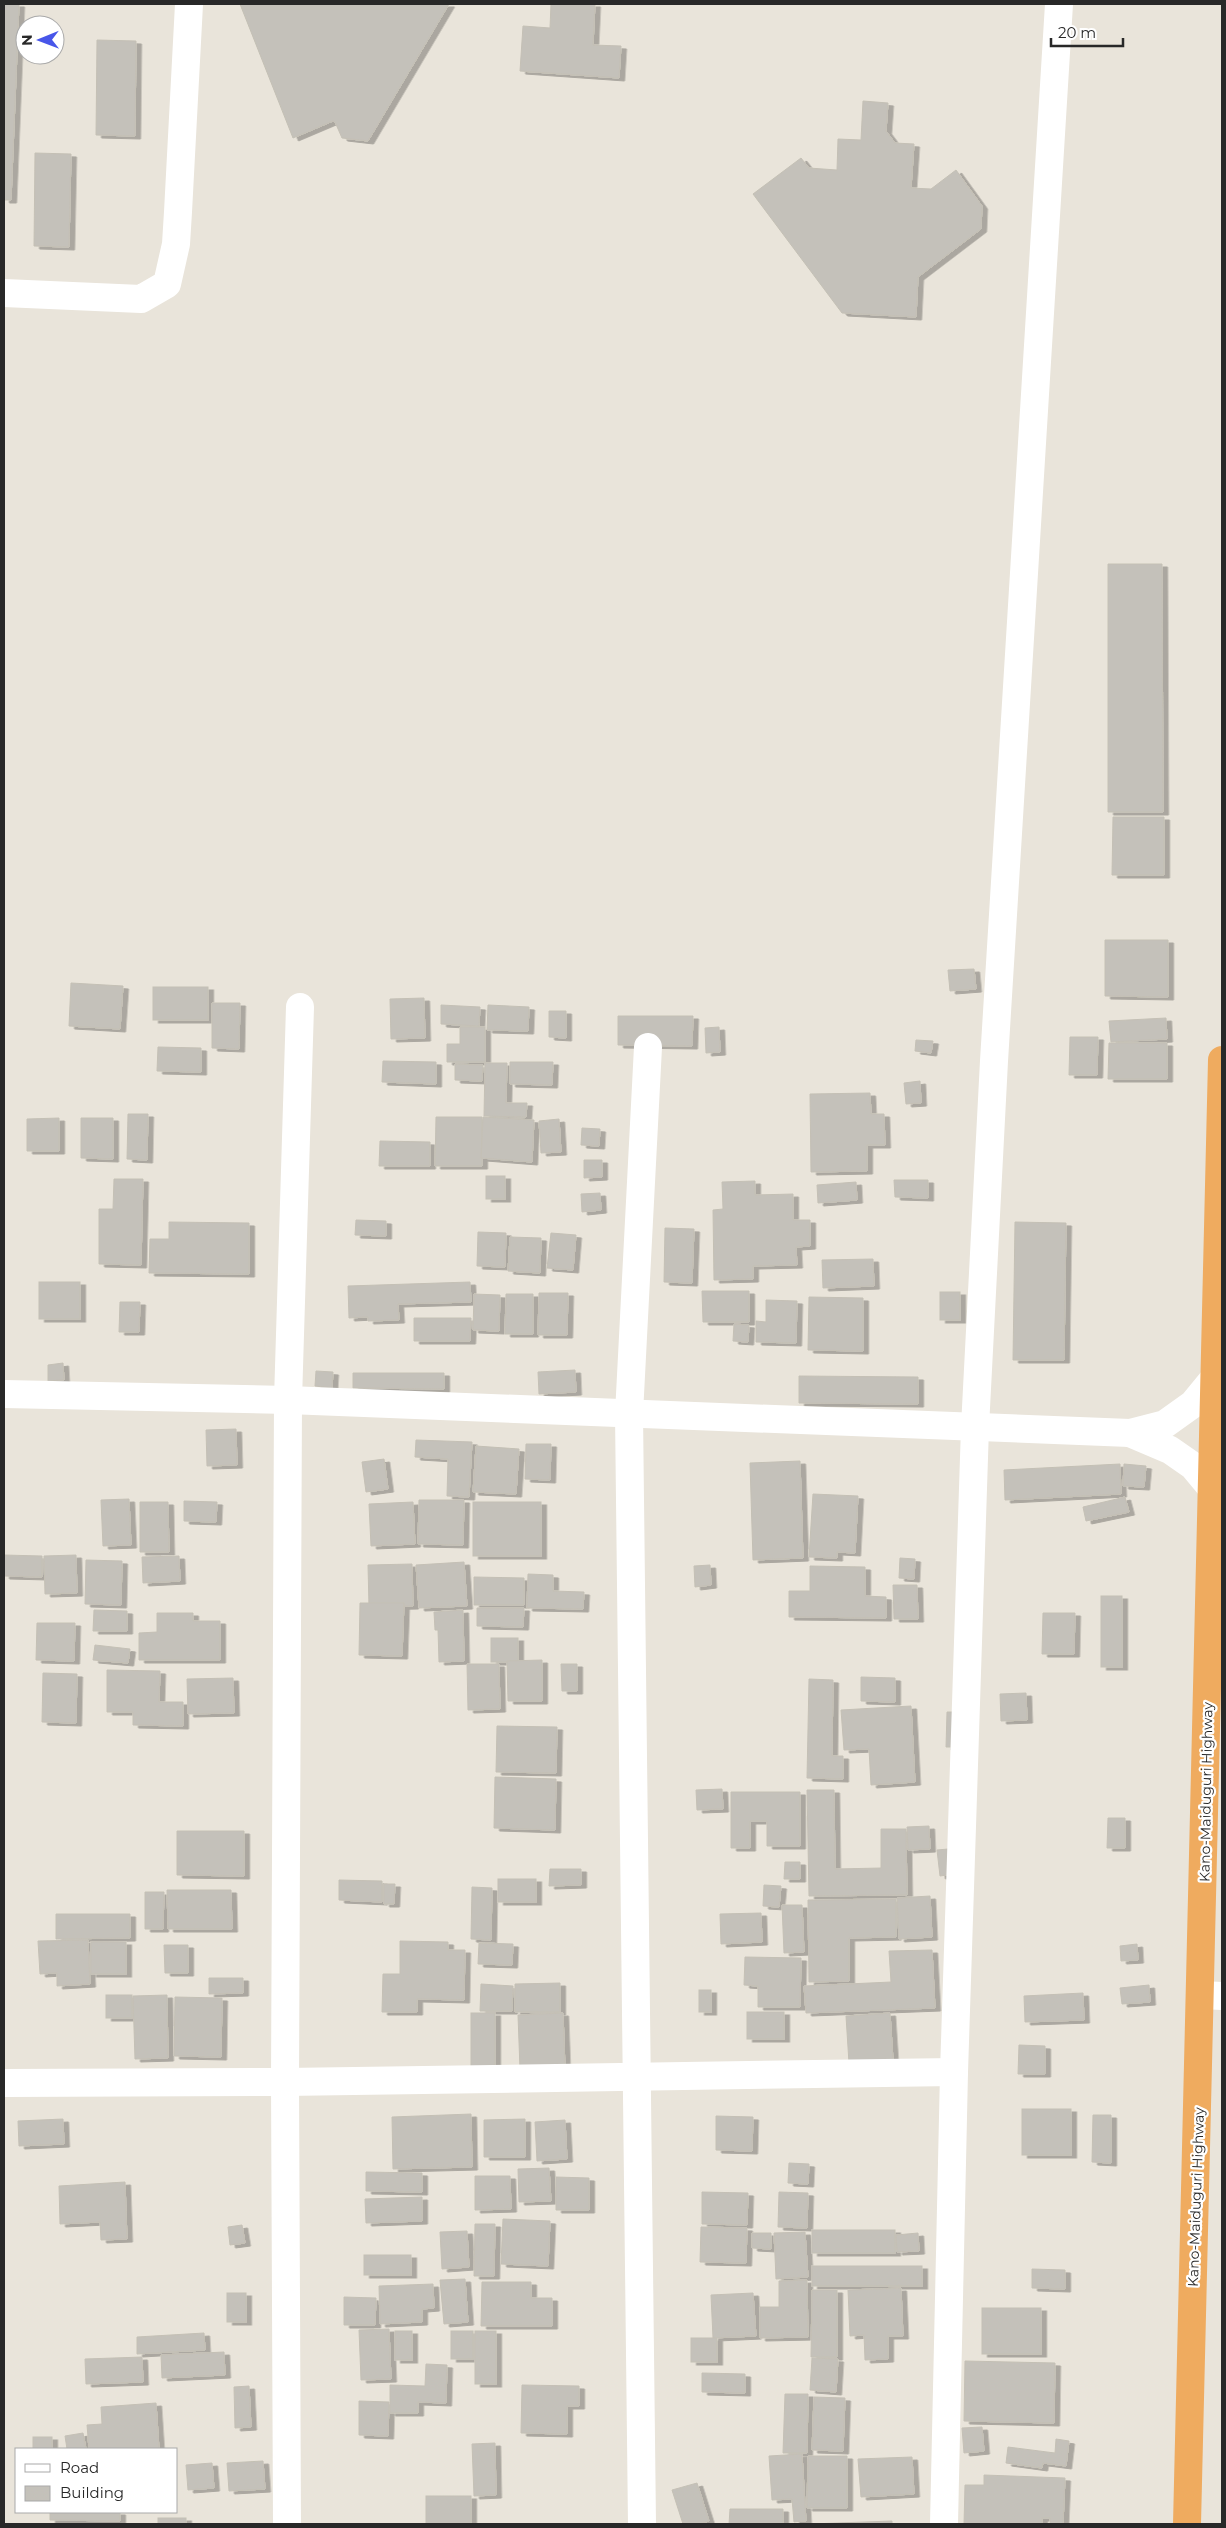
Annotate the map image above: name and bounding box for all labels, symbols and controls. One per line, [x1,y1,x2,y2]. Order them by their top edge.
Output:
north arrow [15,15,65,65]
scale bar [1051,15,1124,47]
text: 20 m [1058,23,1096,42]
text: N [18,34,36,46]
street label: Kano-Maiduguri Highway [1195,1702,1217,1882]
street label: Kano-Maiduguri Highway [1184,2107,1208,2287]
legend [15,2448,178,2513]
text: Road [60,2458,99,2477]
text: Building [60,2483,124,2502]

